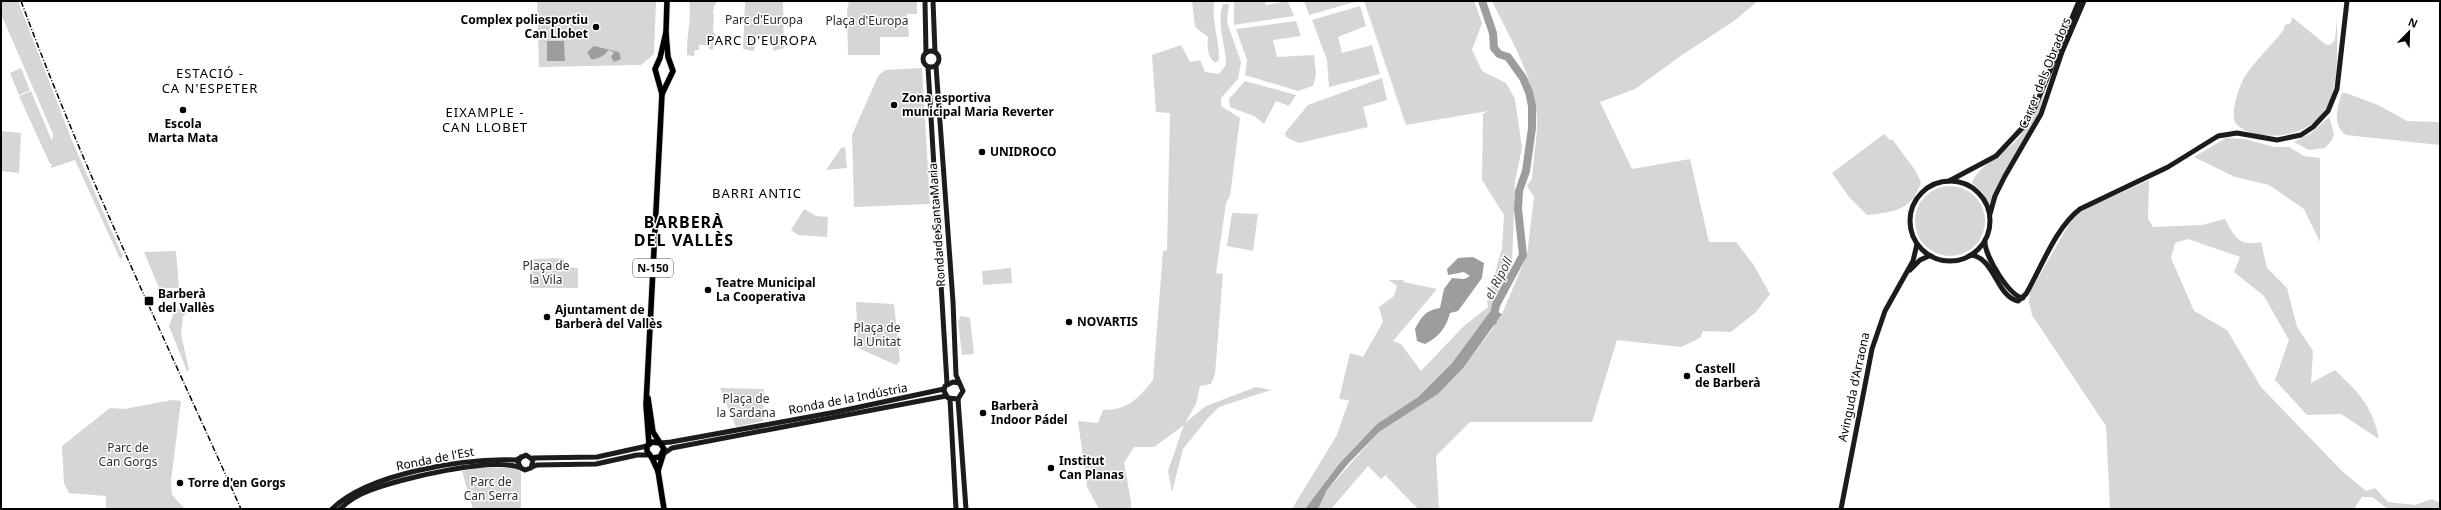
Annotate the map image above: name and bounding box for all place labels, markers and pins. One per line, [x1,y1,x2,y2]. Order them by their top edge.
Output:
place label: Complex poliesportiu Can Llobet [460,11,588,42]
marker: Complex poliesportiu Can Llobet [591,22,601,32]
place label: Zona esportiva municipal Maria Reverter [902,89,1054,120]
marker: Zona esportiva municipal Maria Reverter [889,100,899,110]
marker: Escola Marta Mata [178,105,188,115]
place label: Escola Marta Mata [148,115,218,146]
place label: UNIDROCO [990,143,1057,160]
marker: UNIDROCO [977,147,987,157]
place label: Teatre Municipal La Cooperativa [716,274,816,305]
place label: Barberà del Vallès [158,285,215,316]
marker: Teatre Municipal La Cooperativa [703,285,713,295]
marker: Barberà del Vallès [143,295,155,307]
place label: Ajuntament de Barberà del Vallès [555,301,662,332]
marker: Ajuntament de Barberà del Vallès [542,312,552,322]
place label: NOVARTIS [1077,313,1138,330]
marker: NOVARTIS [1064,317,1074,327]
place label: Castell de Barberà [1695,360,1760,391]
marker: Castell de Barberà [1682,371,1692,381]
place label: Barberà Indoor Pádel [991,397,1068,428]
marker: Barberà Indoor Pádel [978,408,988,418]
place label: Institut Can Planas [1059,452,1124,483]
marker: Institut Can Planas [1046,463,1056,473]
place label: Torre d'en Gorgs [188,474,286,491]
marker: Torre d'en Gorgs [175,478,185,488]

